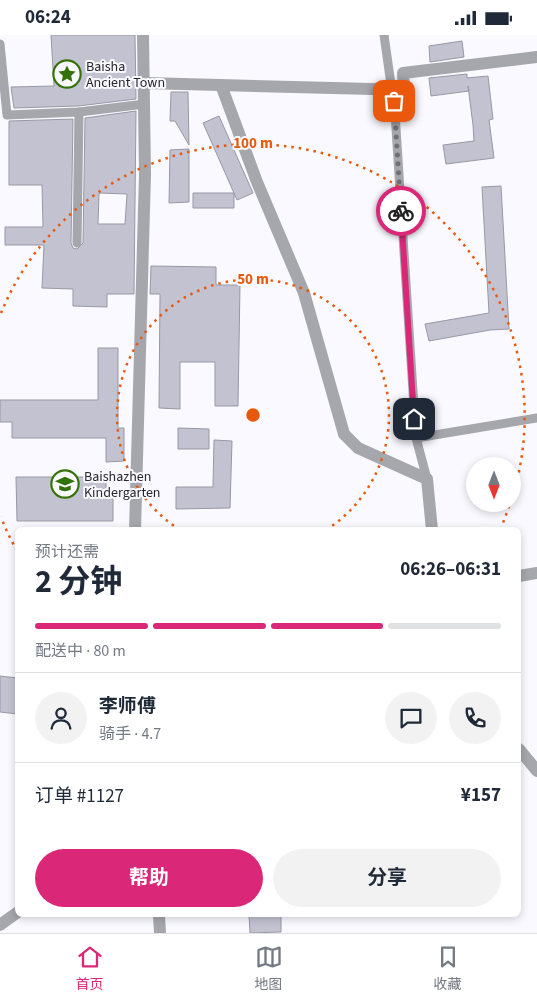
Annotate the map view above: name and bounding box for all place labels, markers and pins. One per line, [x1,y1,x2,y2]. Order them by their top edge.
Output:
place label: Baisha Ancient Town [86,57,165,93]
place icon: Baisha Ancient Town [52,59,82,89]
pin [373,80,415,122]
pin [393,398,435,440]
centre of rings [244,406,262,424]
place label: Baishazhen Kindergarten [84,467,161,503]
school or university icon: Baishazhen Kindergarten [50,469,80,499]

